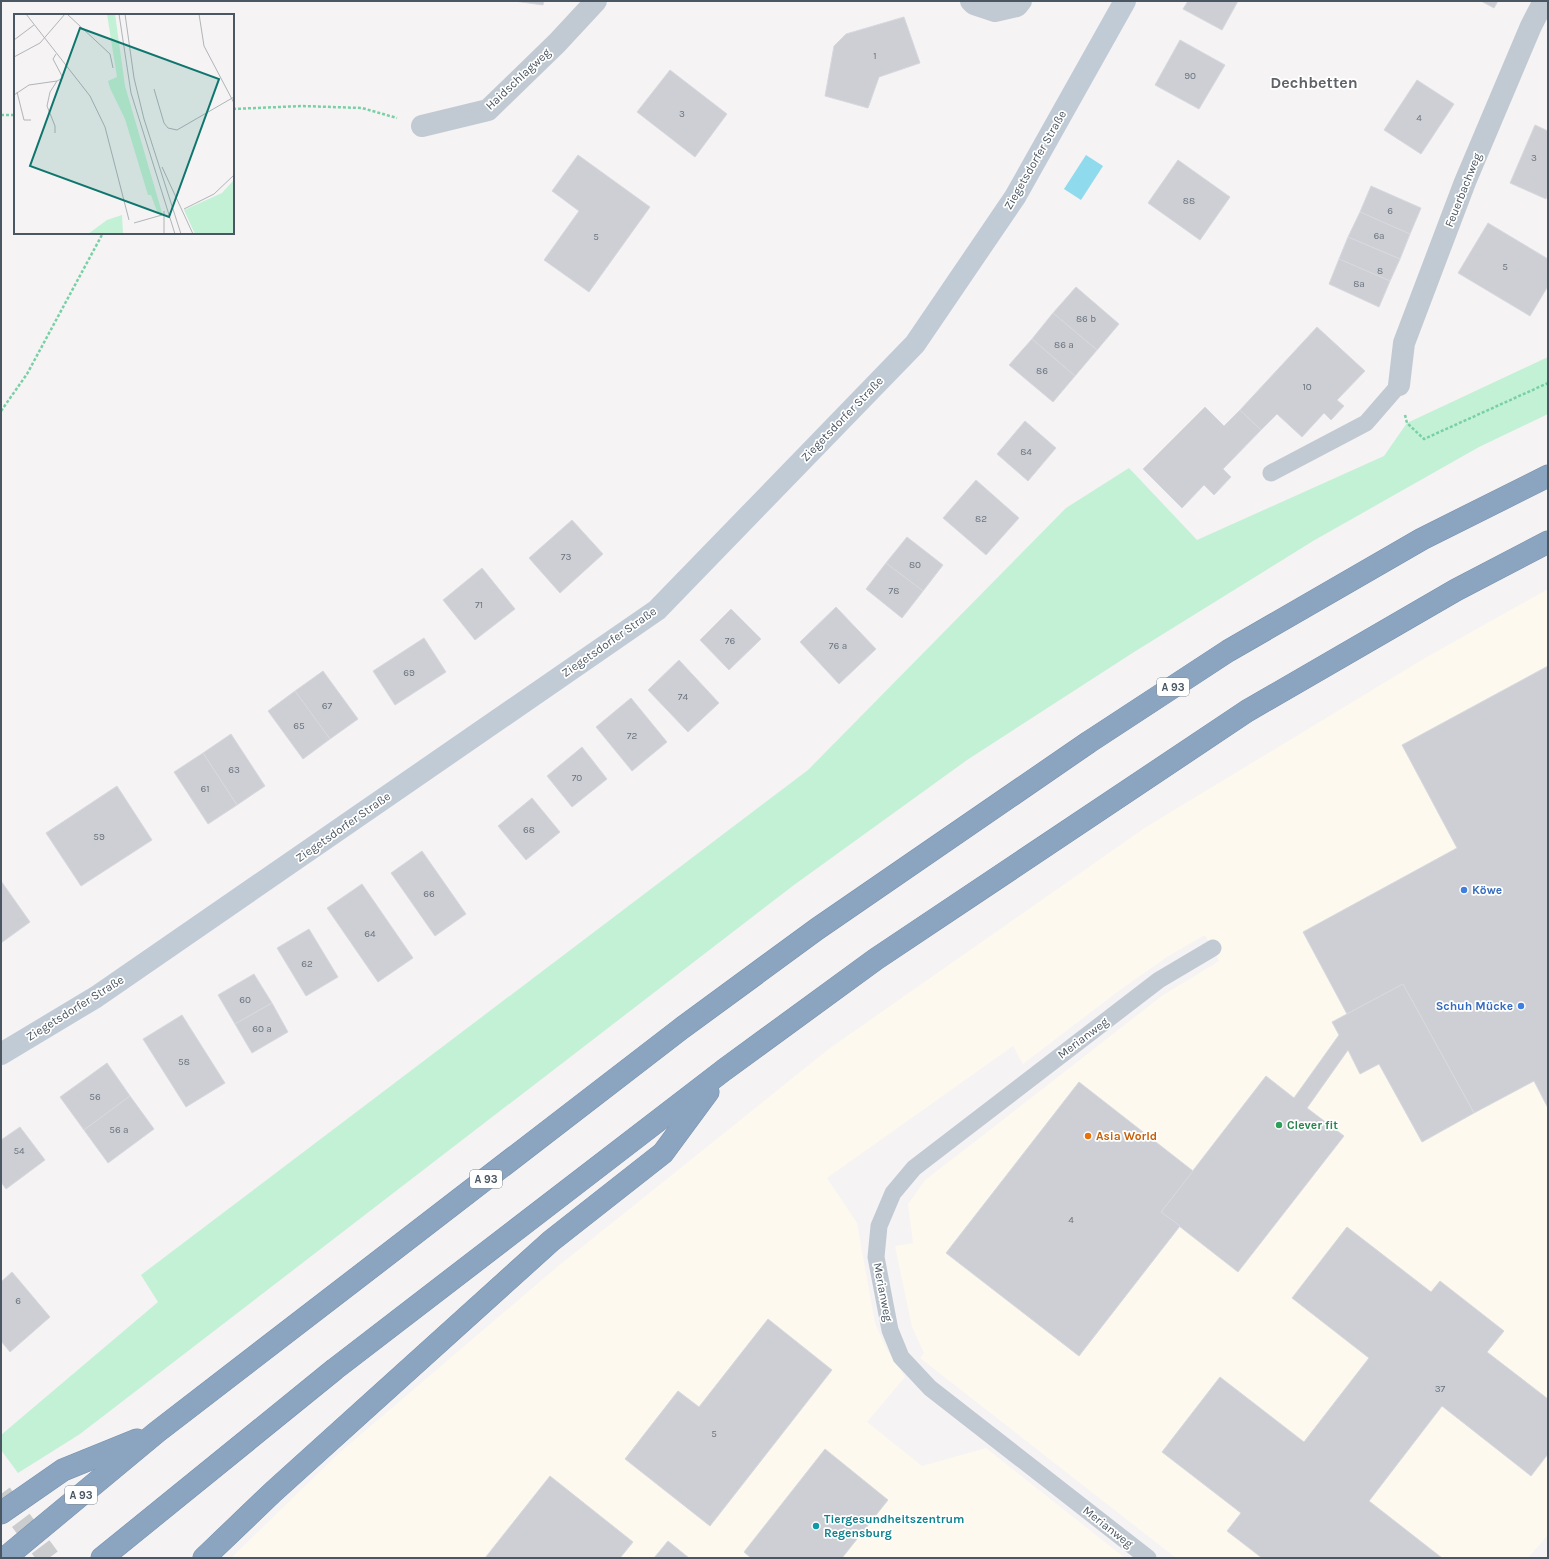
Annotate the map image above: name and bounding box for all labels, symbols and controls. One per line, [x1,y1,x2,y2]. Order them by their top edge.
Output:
inset map [14,14,234,234]
street label: Haidschlagweg [483,45,553,113]
house number: 1 [873,50,877,62]
house number: 90 [1184,70,1196,82]
district label: Dechbetten [1270,73,1358,92]
house number: 3 [679,108,685,120]
street label: Ziegetsdorfer Straße [1001,108,1069,212]
house number: 4 [1416,112,1422,124]
street label: Feuerbachweg [1442,151,1484,229]
house number: 3 [1531,152,1537,164]
house number: 88 [1183,195,1195,207]
house number: 6 [1387,205,1393,217]
house number: 6a [1373,230,1385,242]
house number: 5 [593,231,599,243]
house number: 5 [1502,261,1508,273]
house number: 8 [1377,265,1383,277]
house number: 8a [1353,278,1365,290]
house number: 86 b [1076,313,1096,325]
house number: 86 a [1054,339,1074,351]
house number: 86 [1036,365,1048,377]
street label: Ziegetsdorfer Straße [798,374,886,464]
house number: 10 [1302,381,1312,393]
house number: 84 [1020,446,1032,458]
house number: 82 [975,513,987,525]
house number: 73 [561,551,571,563]
house number: 80 [909,559,921,571]
house number: 78 [889,585,899,597]
house number: 71 [475,599,483,611]
street label: Ziegetsdorfer Straße [559,604,659,680]
house number: 76 [725,635,735,647]
house number: 76 a [829,640,847,652]
house number: 69 [403,667,415,679]
road number: A 93 [1157,678,1189,696]
house number: 74 [678,691,689,703]
house number: 67 [322,700,333,712]
house number: 65 [293,720,305,732]
house number: 72 [627,730,637,742]
house number: 63 [228,764,240,776]
house number: 70 [572,772,582,784]
house number: 61 [200,783,210,795]
street label: Ziegetsdorfer Straße [293,789,393,865]
house number: 68 [523,824,535,836]
house number: 59 [93,831,105,843]
place label: Köwe [1472,883,1502,897]
marker: Köwe [1459,885,1469,895]
house number: 66 [423,888,435,900]
house number: 64 [364,928,376,940]
house number: 62 [301,958,313,970]
street label: Ziegetsdorfer Straße [24,972,126,1044]
house number: 60 [239,994,251,1006]
place label: Schuh Mücke [1436,999,1513,1013]
marker: Schuh Mücke [1516,1001,1526,1011]
street label: Merianweg [1055,1014,1111,1062]
house number: 60 a [252,1023,272,1035]
house number: 58 [178,1056,190,1068]
house number: 56 [89,1091,101,1103]
place label: Clever fit [1287,1118,1338,1132]
marker: Clever fit [1274,1120,1284,1130]
house number: 56 a [109,1124,129,1136]
place label: Asia World [1096,1129,1157,1143]
marker: Asia World [1083,1131,1093,1141]
house number: 54 [13,1145,25,1157]
road number: A 93 [470,1170,502,1188]
house number: 4 [1068,1214,1074,1226]
street label: Merianweg [870,1261,896,1323]
house number: 6 [15,1295,21,1307]
house number: 37 [1435,1383,1446,1395]
house number: 5 [711,1428,717,1440]
road number: A 93 [65,1486,97,1504]
street label: Merianweg [1080,1503,1136,1551]
place label: Tiergesundheitszentrum Regensburg [824,1512,964,1540]
marker: Tiergesundheitszentrum Regensburg [811,1521,821,1531]

